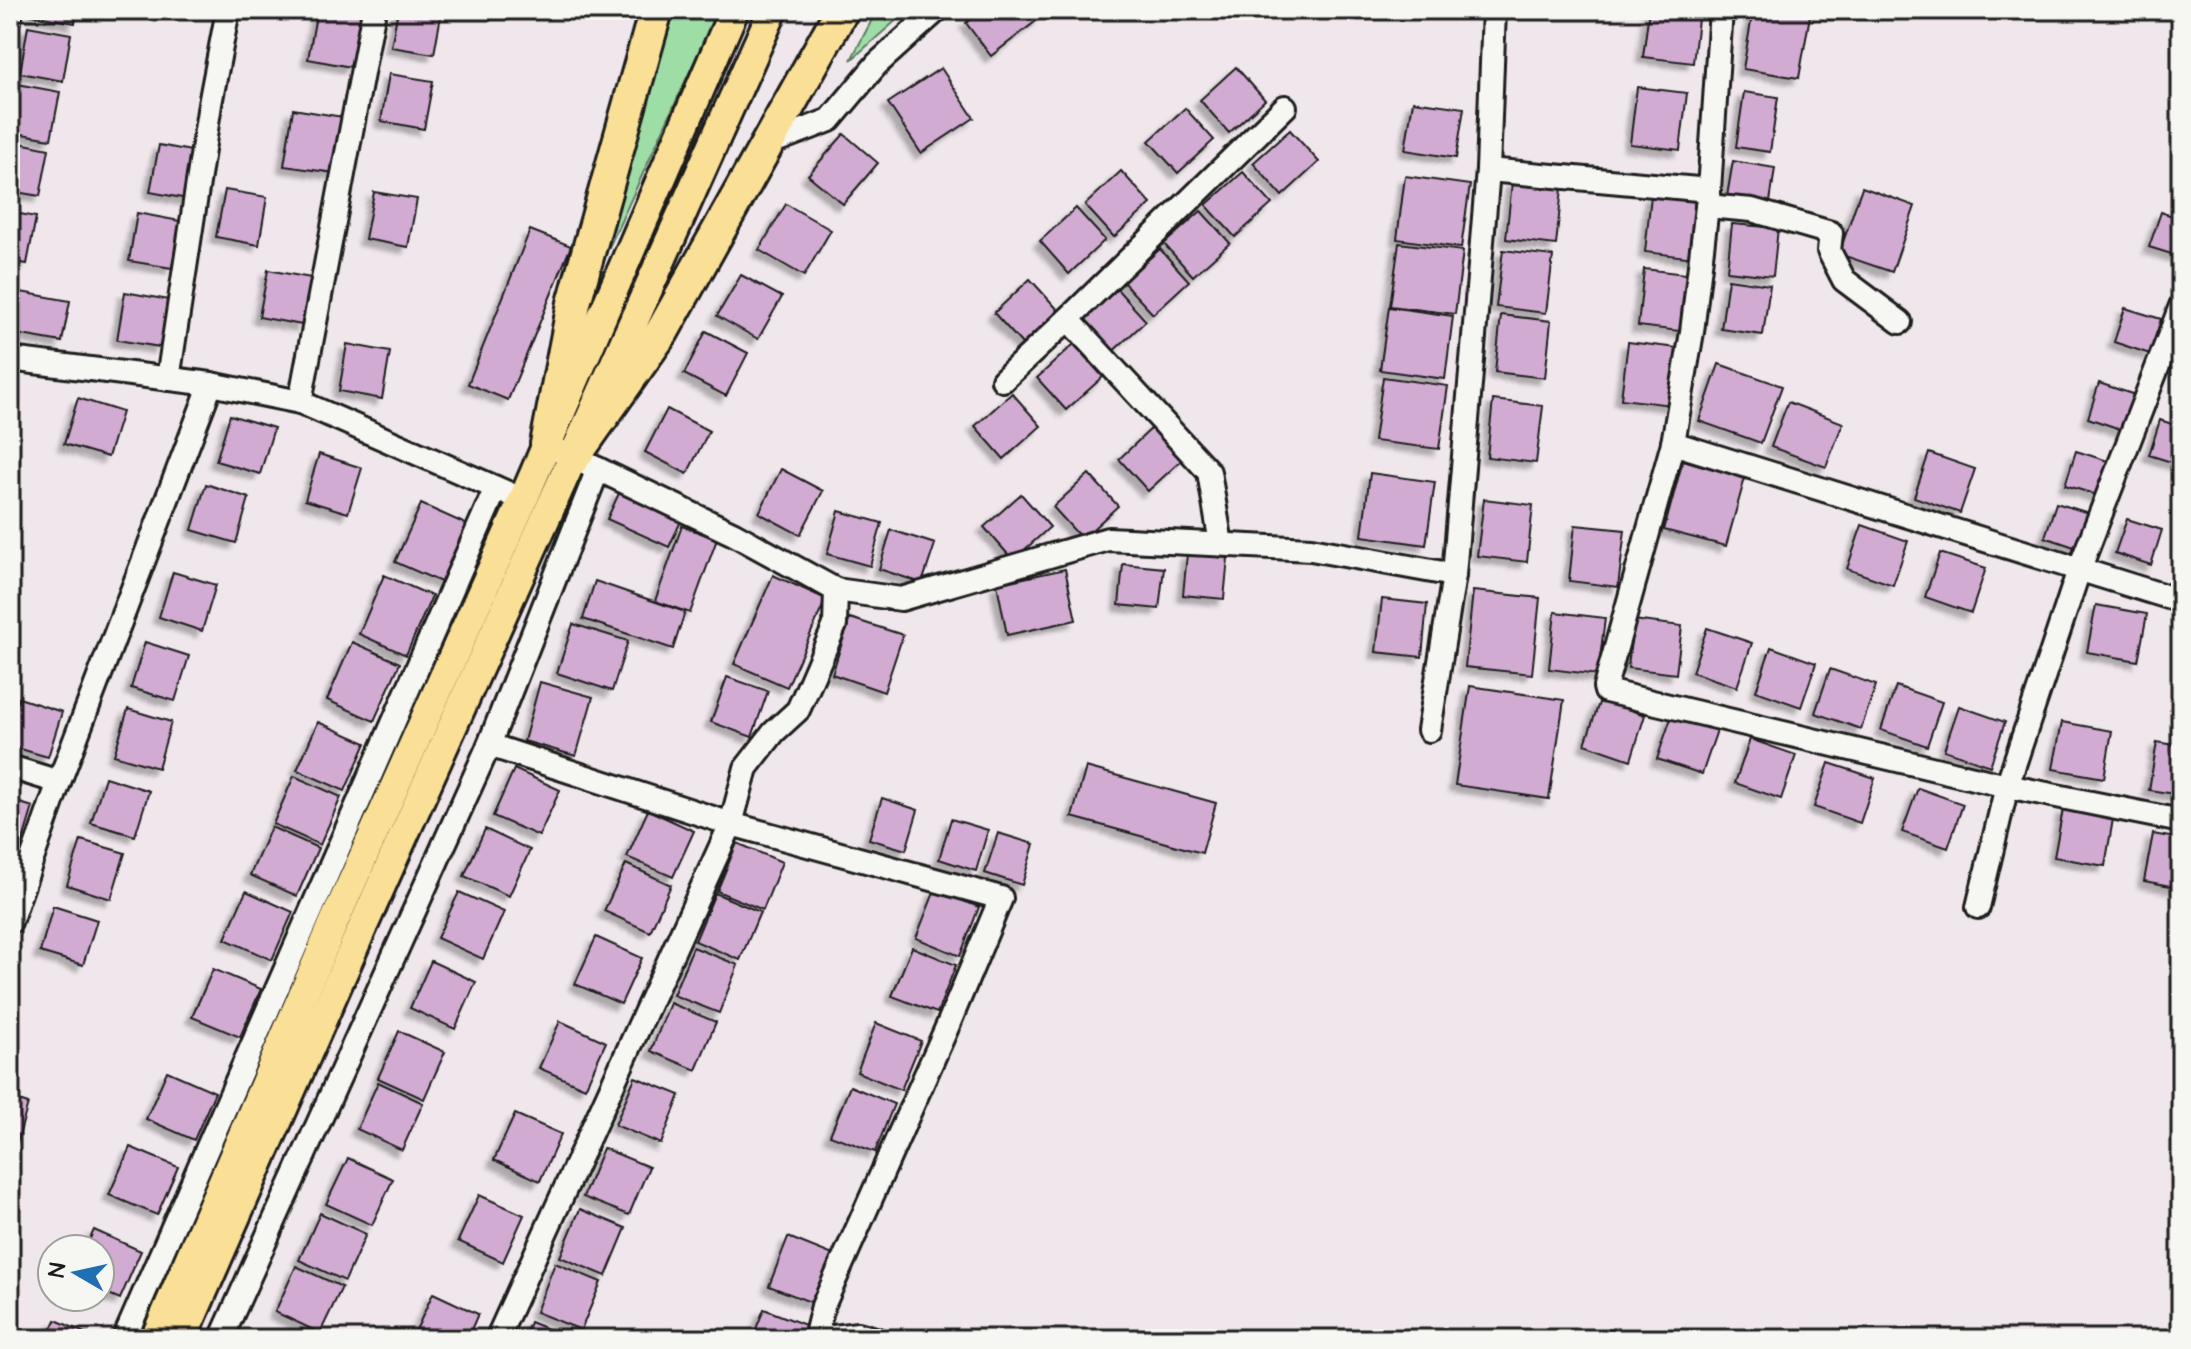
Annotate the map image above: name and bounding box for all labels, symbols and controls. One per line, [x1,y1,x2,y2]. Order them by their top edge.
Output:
north arrow [36,1233,116,1313]
text: N [41,1261,74,1279]

